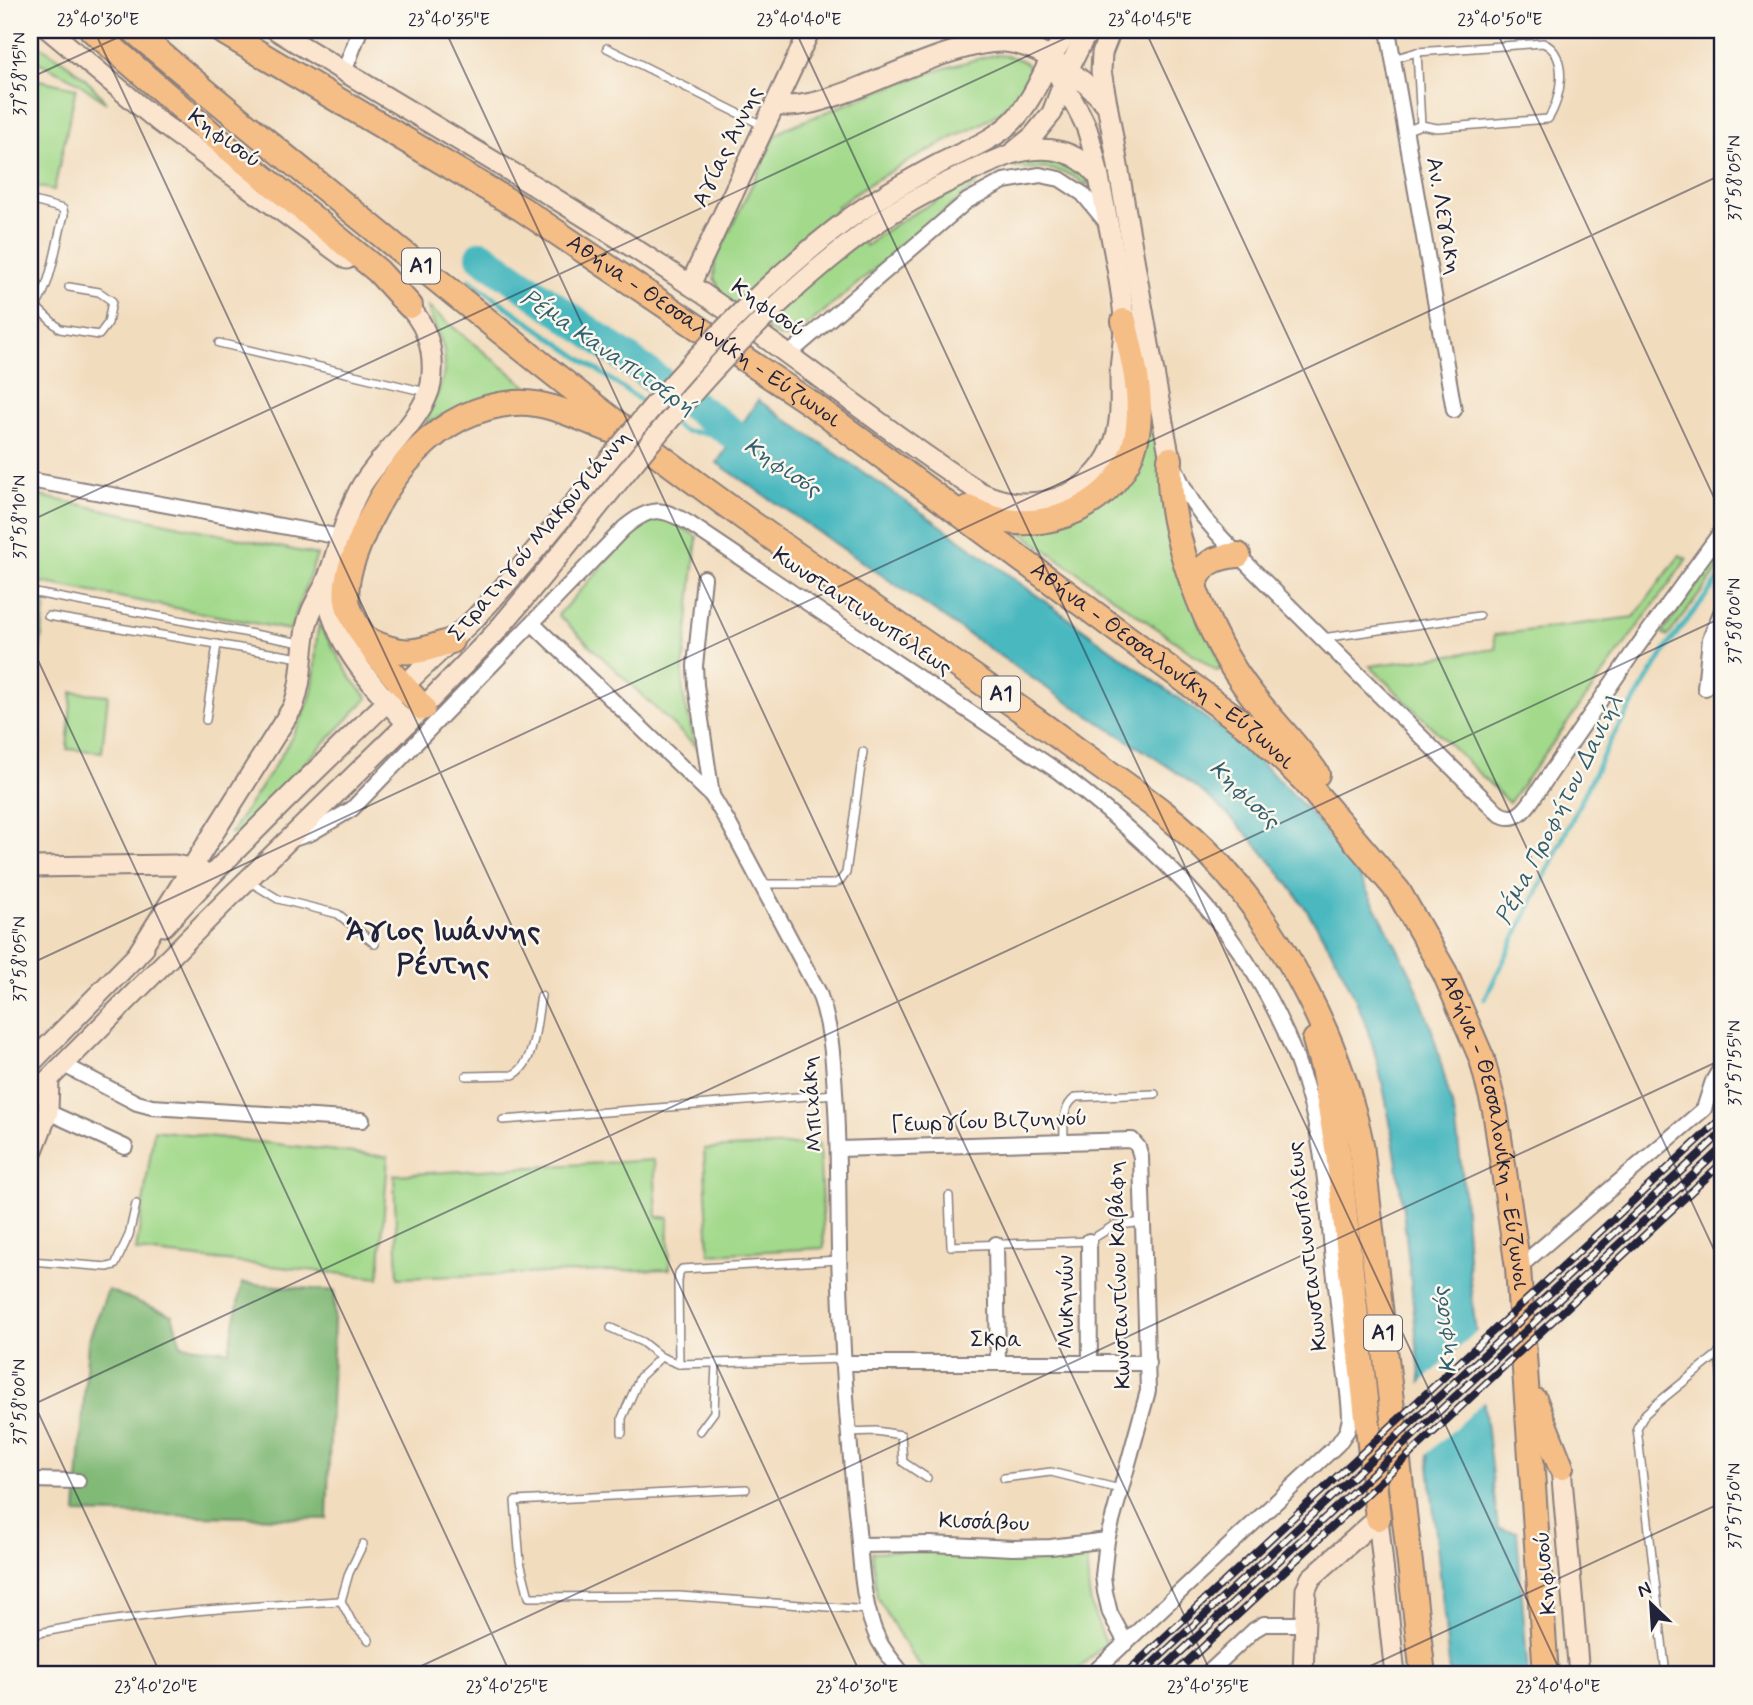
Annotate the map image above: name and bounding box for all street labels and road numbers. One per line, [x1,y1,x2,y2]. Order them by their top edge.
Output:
street label: Αγίας Άννης [686,82,770,212]
street label: Κηφισού [181,102,267,176]
street label: Αν. Λεγακη [1418,155,1468,277]
street label: Αθήνα - Θεσσαλονίκη - Εύζωνοι [560,228,847,436]
road number: Α1 [402,248,440,284]
street label: Κηφισού [725,273,811,345]
street label: Στρατηγού Μακρυγιάννη [442,424,638,648]
street label: Κωνσταντινουπόλεως [766,541,958,683]
street label: Αθήνα - Θεσσαλονίκη - Εύζωνοι [1024,556,1301,777]
road number: Α1 [982,676,1020,712]
street label: Αθήνα - Θεσσαλονίκη - Εύζωνοι [1432,970,1535,1292]
street label: Μπιχάκη [795,1055,831,1153]
street label: Γεωργίου Βιζυηνού [890,1104,1088,1140]
street label: Κωνσταντινουπόλεως [1280,1140,1336,1352]
street label: Κωνσταντίνου Καβάφη [1101,1160,1139,1390]
street label: Μυκηνών [1052,1255,1082,1349]
road number: Α1 [1364,1316,1402,1350]
street label: Σκρα [970,1325,1022,1355]
street label: Κισσάβου [938,1506,1030,1540]
street label: Κηφισού [1527,1530,1565,1616]

